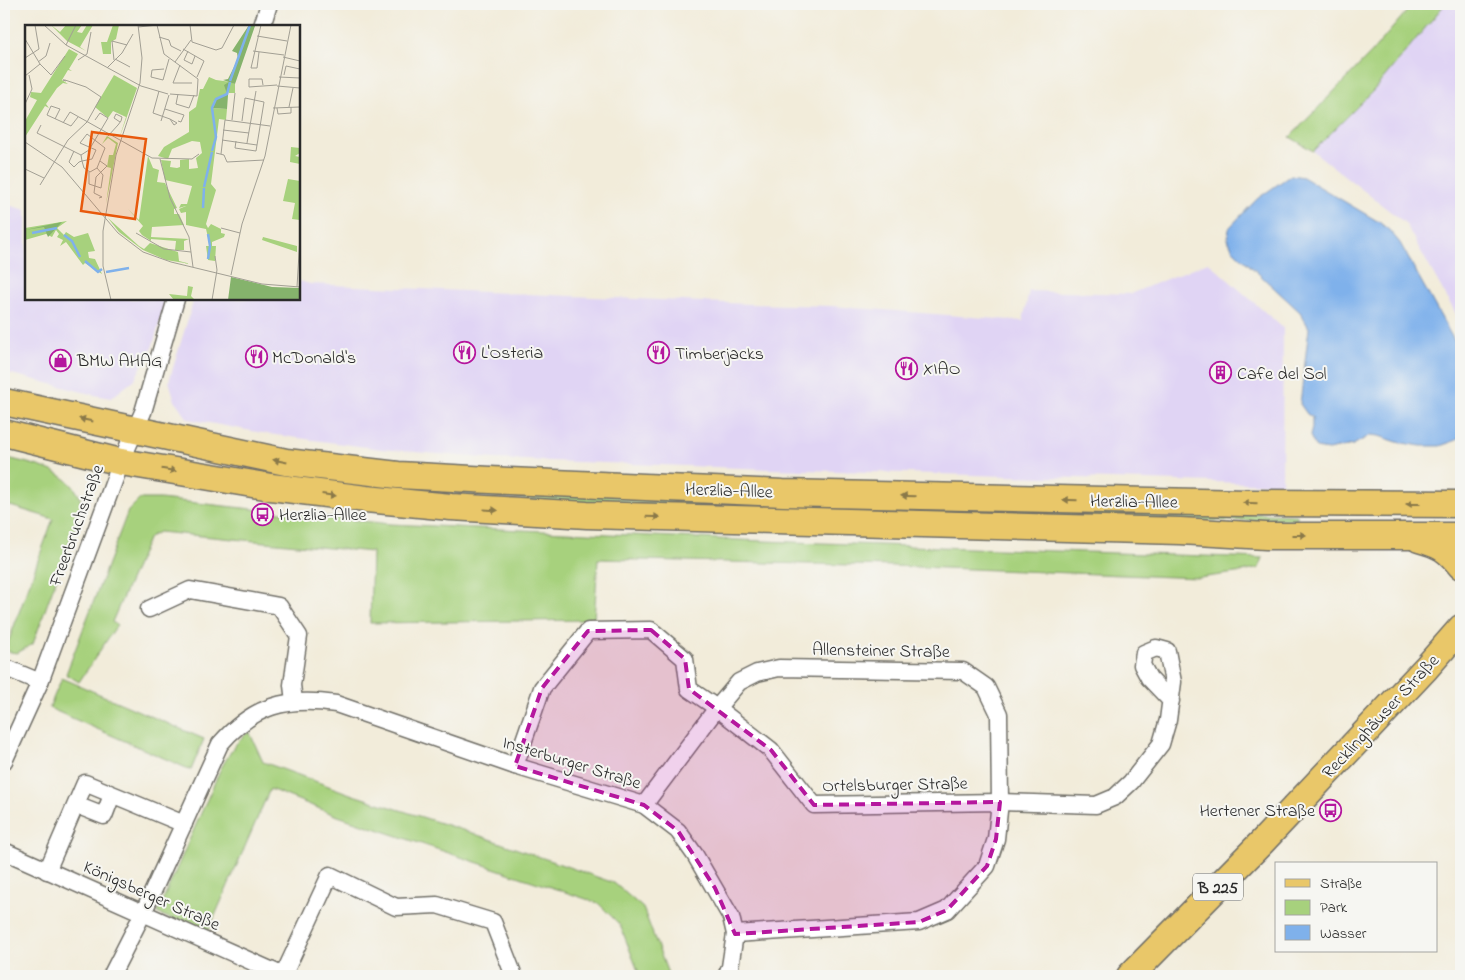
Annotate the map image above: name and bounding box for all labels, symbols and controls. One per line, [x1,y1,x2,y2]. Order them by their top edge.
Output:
inset map [25,25,300,300]
restaurant icon: L'Osteria [453,340,477,364]
place label: L'Osteria [481,341,543,367]
restaurant icon: Timberjacks [647,341,671,365]
place label: Timberjacks [675,342,764,368]
restaurant icon: McDonald's [244,345,268,369]
place label: McDonald's [272,346,356,372]
shop icon: BMW AHAG [49,348,73,372]
place label: BMW AHAG [76,349,162,375]
restaurant icon: XIAO [895,356,919,380]
place label: XIAO [923,357,961,383]
building icon: Cafe del Sol [1209,361,1233,385]
place label: Cafe del Sol [1237,362,1327,388]
one-way arrow [79,416,94,424]
one-way arrow [272,456,288,464]
street label: Freerbruchstraße [44,461,112,591]
one-way arrow [161,466,177,474]
street label: Herzlia-Allee [685,477,774,507]
street label: Herzlia-Allee [1090,489,1179,517]
one-way arrow [322,491,338,499]
one-way arrow [899,491,915,499]
one-way arrow [1062,495,1078,503]
one-way arrow [1242,499,1258,507]
one-way arrow [1404,500,1420,508]
bus stop icon: Herzlia-Allee [251,502,275,526]
place label: Herzlia-Allee [279,503,368,529]
one-way arrow [483,506,499,514]
one-way arrow [646,513,662,521]
one-way arrow [1291,531,1307,539]
street label: Allensteiner Straße [812,638,951,666]
street label: Recklinghäuser Straße [1317,649,1448,786]
street label: Insterburger Straße [499,730,645,799]
street label: Ortelsburger Straße [822,772,969,801]
bus stop icon: Hertener Straße [1319,798,1343,822]
place label: Hertener Straße [1199,799,1316,825]
street label: Königsberger Straße [78,855,225,940]
legend [1275,862,1438,952]
text: Straße [1320,873,1362,895]
road number: B 225 [1193,874,1243,900]
text: Park [1320,897,1348,919]
text: Wasser [1320,923,1367,945]

